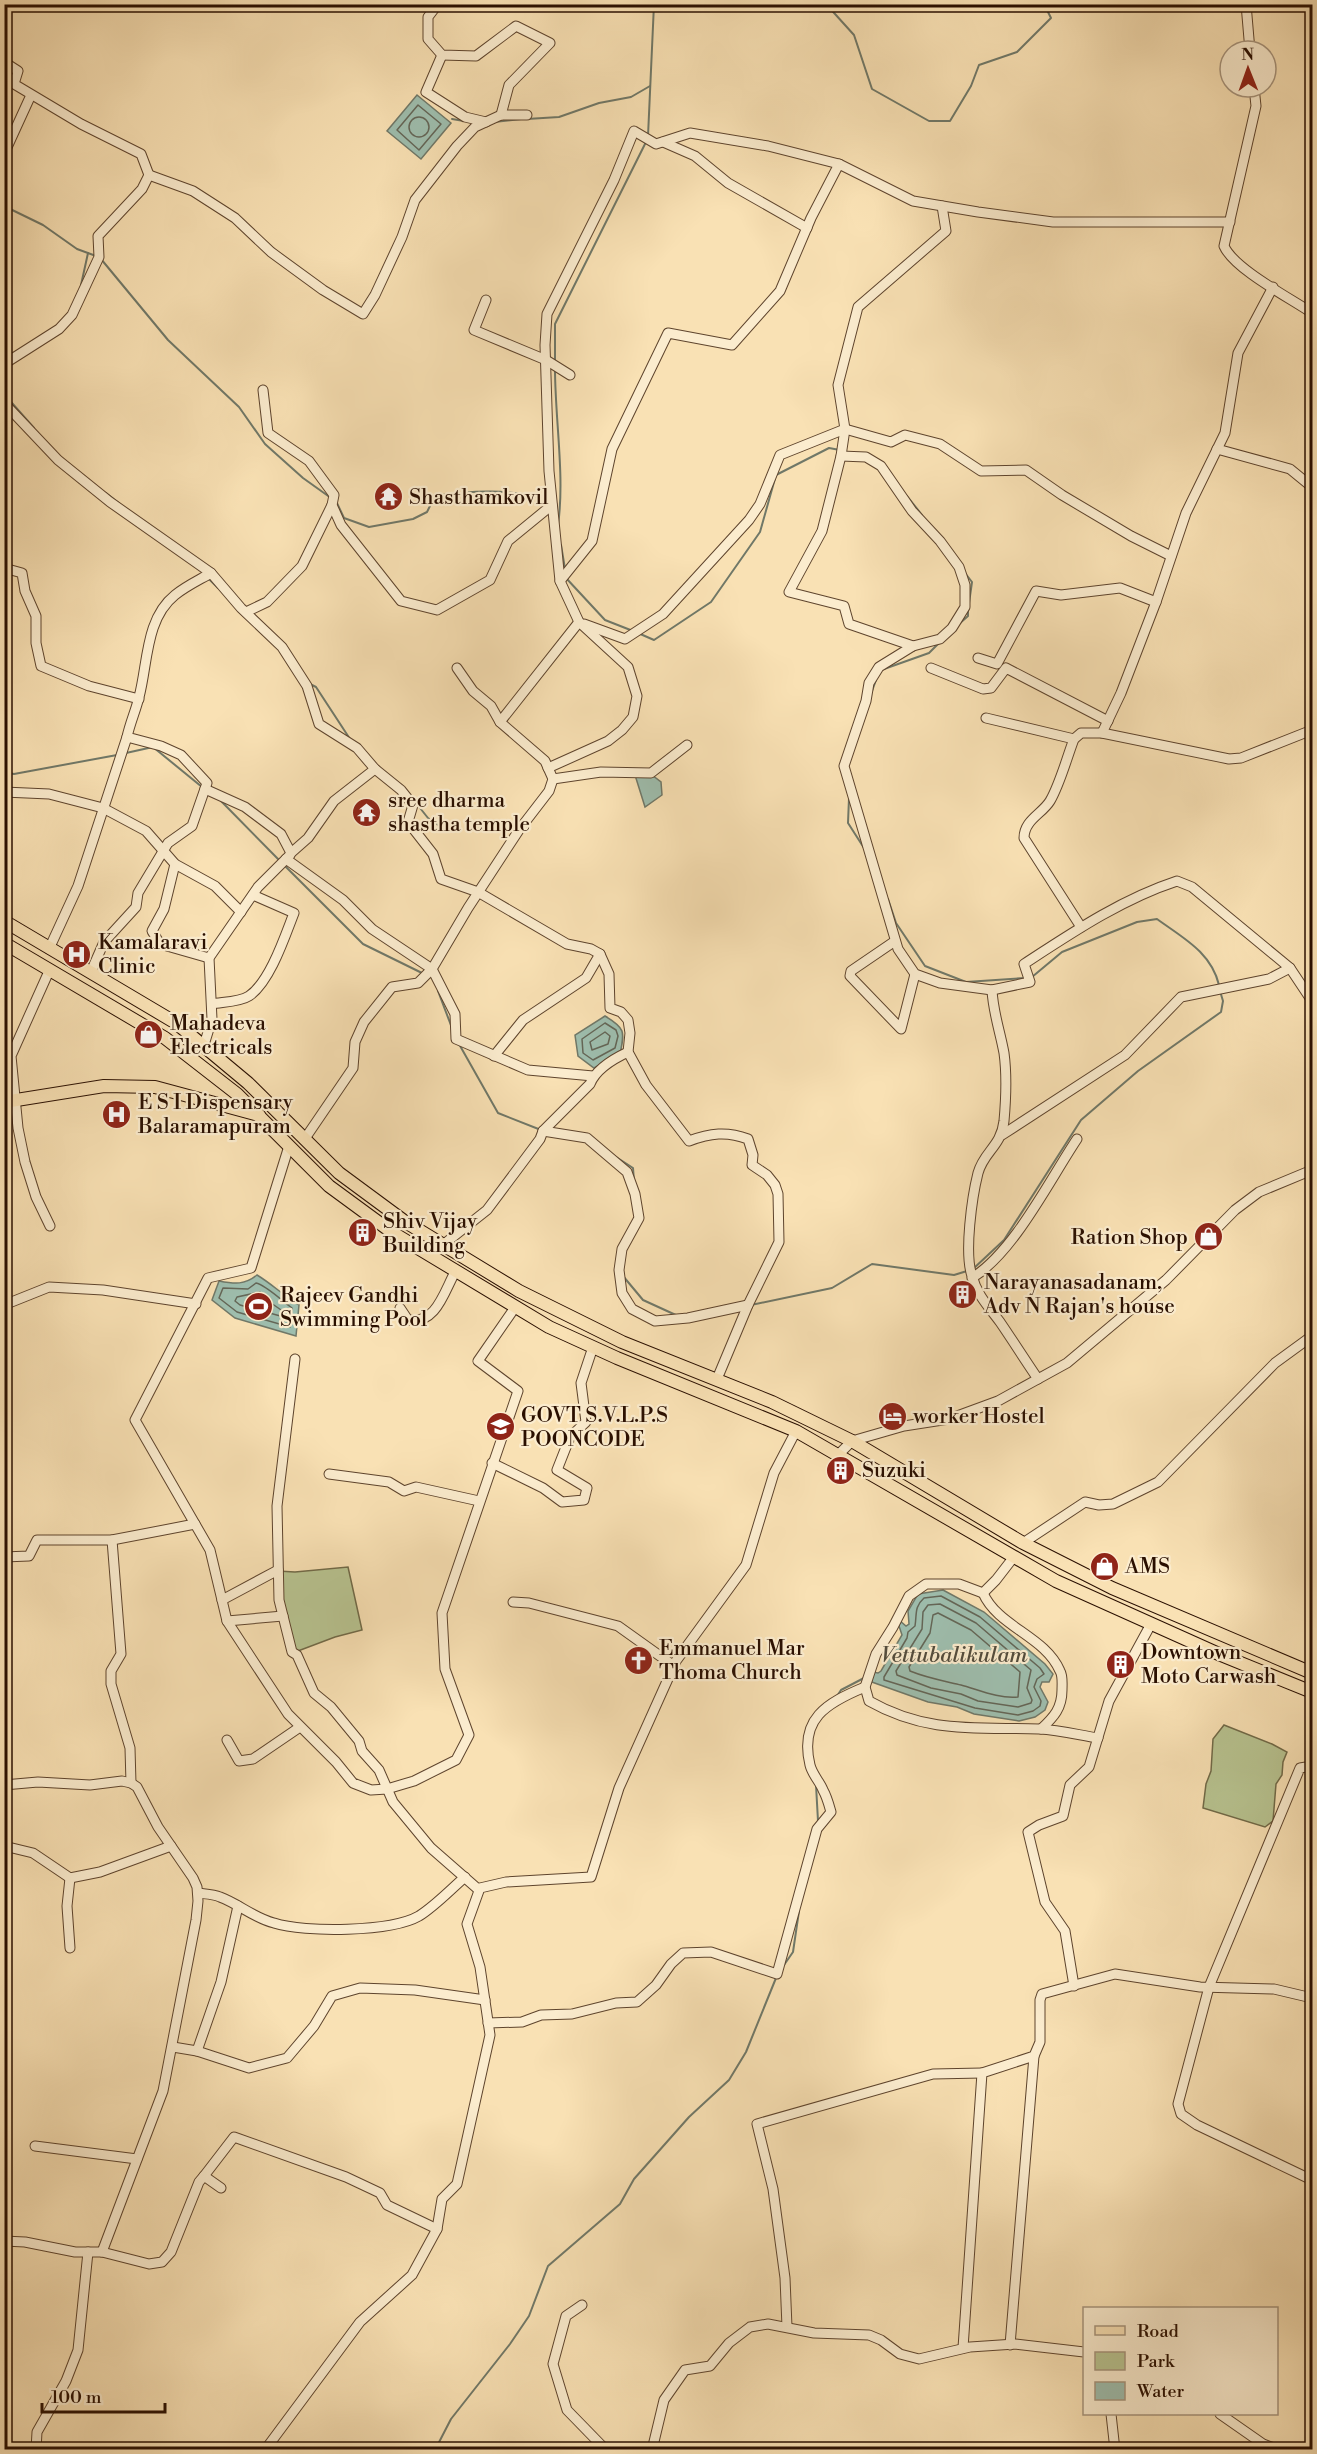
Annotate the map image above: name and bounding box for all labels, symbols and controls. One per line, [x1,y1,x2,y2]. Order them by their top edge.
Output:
north arrow [1218,39,1278,99]
text: N [1241,45,1255,65]
temple icon: Shasthamkovil [372,481,404,513]
place label: Shasthamkovil [409,485,548,511]
place label: sree dharma shastha temple [388,788,530,838]
temple icon: sree dharma shastha temple [351,796,383,828]
place label: Kamalaravi Clinic [98,930,208,980]
hospital icon: Kamalaravi Clinic [61,938,93,970]
place label: Mahadeva Electricals [170,1011,272,1061]
shop icon: Mahadeva Electricals [133,1019,165,1051]
place label: E S I Dispensary Balaramapuram [137,1090,294,1140]
hospital icon: E S I Dispensary Balaramapuram [101,1098,133,1130]
place label: Shiv Vijay Building [382,1209,478,1259]
building icon: Shiv Vijay Building [346,1217,378,1249]
shop icon: Ration Shop [1193,1221,1225,1253]
place label: Ration Shop [1071,1225,1188,1251]
place label: Narayanasadanam, Adv N Rajan's house [983,1270,1175,1320]
building icon: Narayanasadanam, Adv N Rajan's house [947,1278,979,1310]
place label: Rajeev Gandhi Swimming Pool [280,1283,427,1333]
sports icon: Rajeev Gandhi Swimming Pool [243,1291,275,1323]
hotel icon: worker Hostel [876,1400,908,1432]
place label: GOVT S.V.L.P.S POONCODE [521,1403,668,1453]
place label: worker Hostel [912,1404,1045,1430]
school or university icon: GOVT S.V.L.P.S POONCODE [484,1411,516,1443]
building icon: Suzuki [825,1454,857,1486]
place label: Suzuki [862,1458,926,1484]
shop icon: AMS [1088,1550,1120,1582]
place label: AMS [1124,1554,1170,1580]
place label: Emmanuel Mar Thoma Church [659,1636,805,1686]
place label: Downtown Moto Carwash [1141,1640,1277,1690]
water label: Vettubalikulam [881,1642,1027,1669]
church icon: Emmanuel Mar Thoma Church [622,1644,654,1676]
building icon: Downtown Moto Carwash [1104,1648,1136,1680]
legend [1083,2307,1278,2415]
text: Road [1137,2320,1180,2343]
text: Park [1137,2350,1176,2373]
scale bar [42,2376,165,2414]
text: Water [1136,2380,1185,2403]
text: 100 m [51,2386,102,2409]

